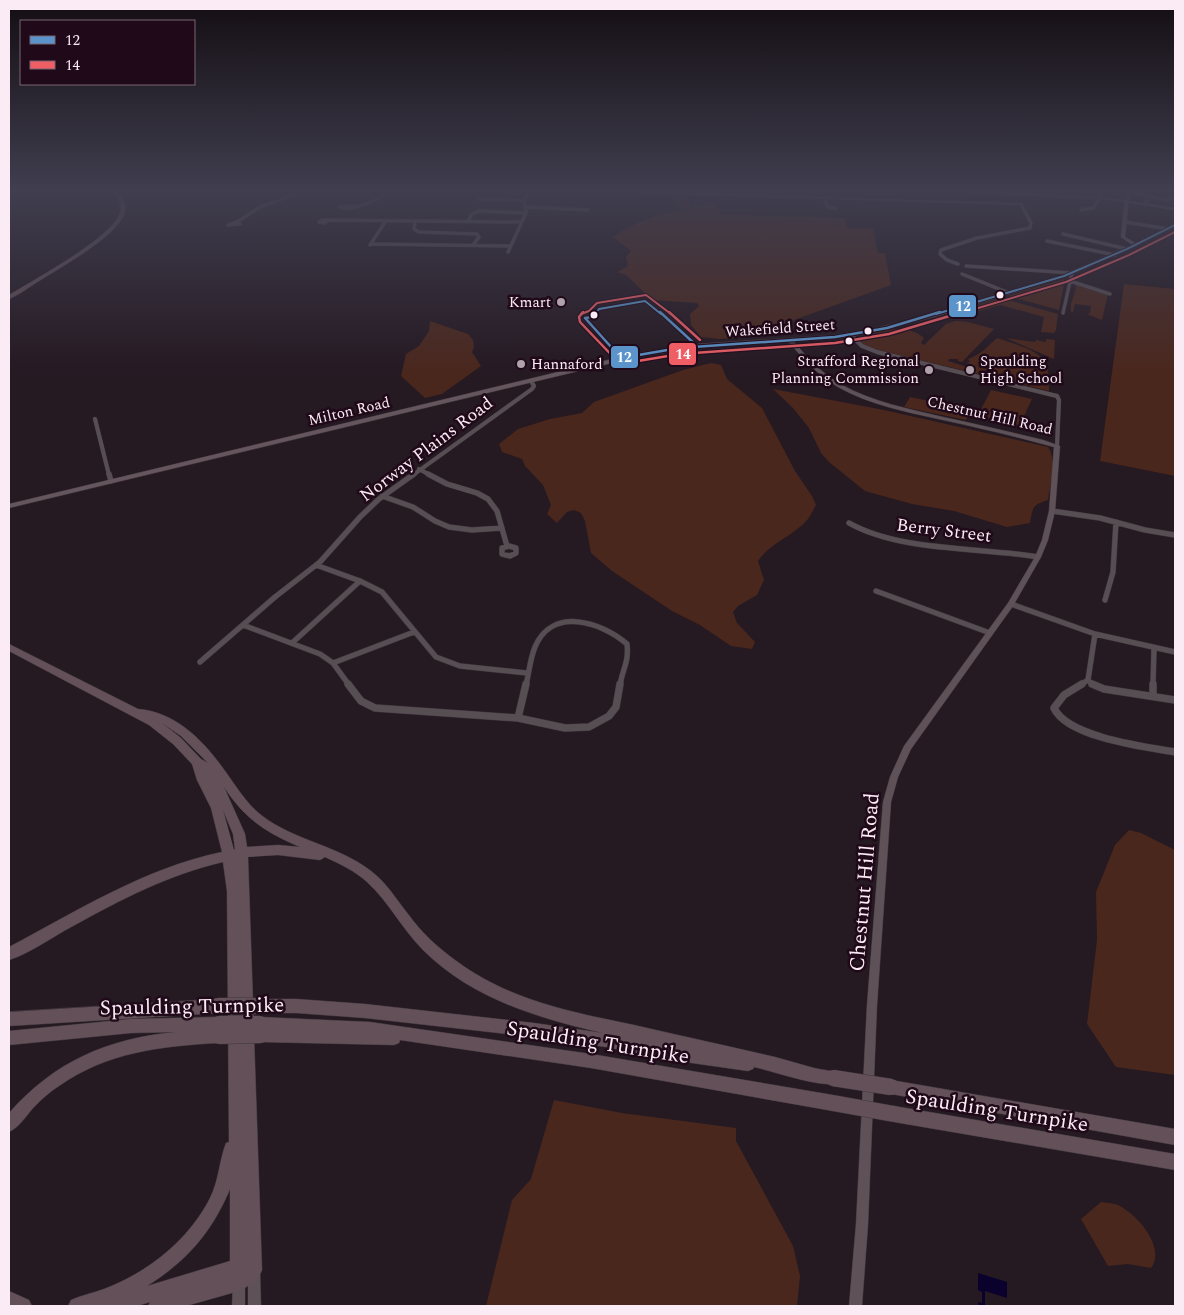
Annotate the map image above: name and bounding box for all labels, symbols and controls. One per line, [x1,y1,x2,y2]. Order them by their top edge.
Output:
legend [20,20,195,85]
text: 12 [65,29,80,52]
text: 14 [65,54,81,77]
unlabelled marker [995,290,1005,300]
place label: Kmart [509,291,551,314]
line badge: 12 [948,294,977,318]
marker: Kmart [555,296,567,308]
text: 12 [955,296,971,317]
unlabelled marker [589,310,599,320]
street label: Wakefield Street [724,313,836,344]
unlabelled marker [863,326,873,336]
unlabelled marker [844,336,854,346]
line badge: 14 [668,342,697,366]
text: 14 [675,344,691,365]
line badge: 12 [610,345,639,369]
text: 12 [616,347,632,368]
place label: Strafford Regional Planning Commission [771,350,919,390]
place label: Spaulding High School [980,350,1062,390]
place label: Hannaford [531,353,603,376]
marker: Hannaford [515,358,527,370]
marker: Strafford Regional Planning Commission [923,364,935,376]
marker: Spaulding High School [964,364,976,376]
street label: Norway Plains Road [354,390,499,509]
street label: Chestnut Hill Road [925,390,1055,441]
street label: Milton Road [306,391,392,432]
street label: Berry Street [895,511,993,550]
street label: Chestnut Hill Road [841,791,889,973]
street label: Spaulding Turnpike [99,989,285,1025]
street label: Spaulding Turnpike [504,1013,692,1073]
street label: Spaulding Turnpike [903,1081,1091,1141]

